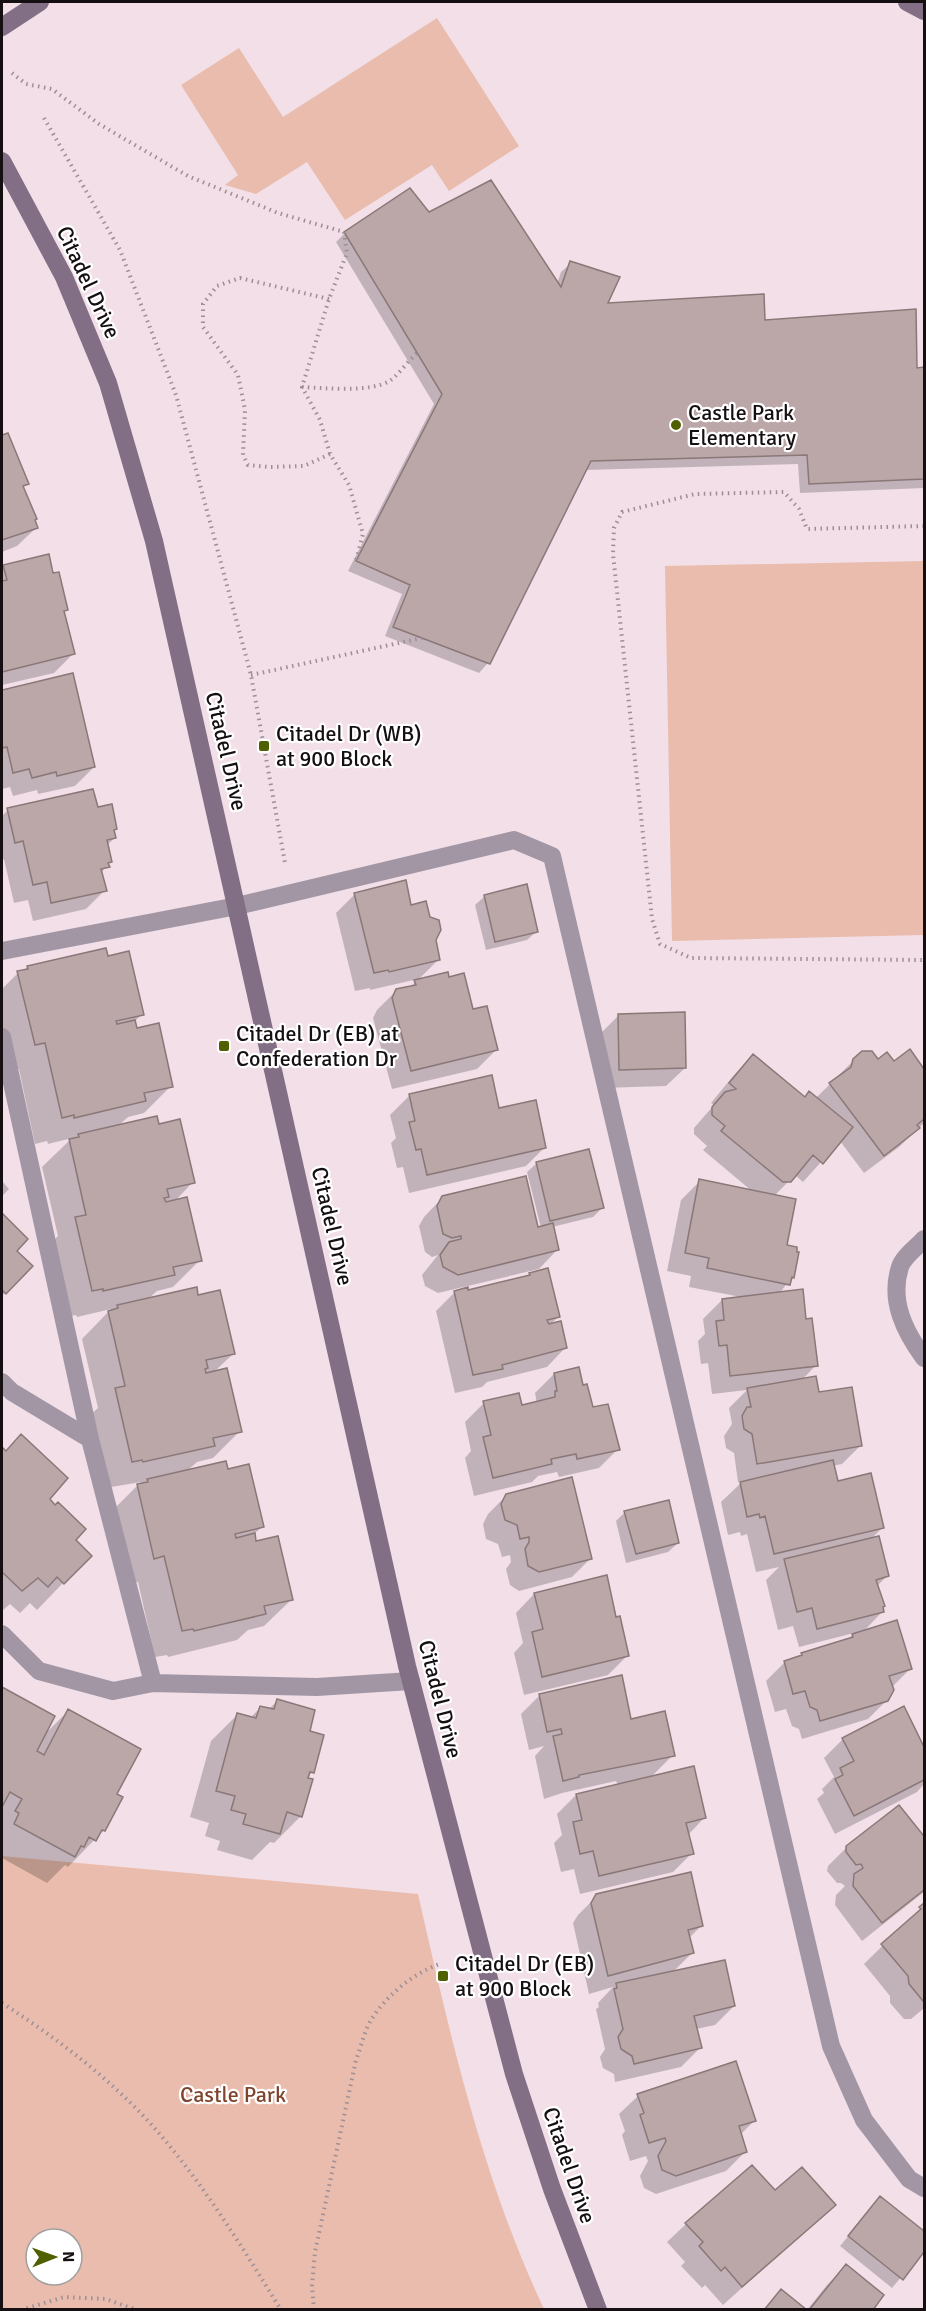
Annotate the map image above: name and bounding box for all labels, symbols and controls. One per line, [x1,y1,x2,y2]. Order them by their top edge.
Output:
street label: Citadel Drive [51,222,126,343]
place label: Castle Park Elementary [688,399,797,451]
marker: Castle Park Elementary [669,418,683,432]
street label: Citadel Drive [200,689,253,813]
place label: Citadel Dr (WB) at 900 Block [276,720,422,772]
marker: Citadel Dr (WB) at 900 Block [257,739,271,753]
place label: Citadel Dr (EB) at Confederation Dr [236,1020,399,1072]
marker: Citadel Dr (EB) at Confederation Dr [217,1039,231,1053]
street label: Citadel Drive [306,1164,359,1288]
street label: Citadel Drive [413,1637,468,1761]
place label: Citadel Dr (EB) at 900 Block [455,1950,594,2002]
marker: Citadel Dr (EB) at 900 Block [436,1969,450,1983]
park label: Castle Park [180,2081,286,2108]
street label: Citadel Drive [537,2104,602,2227]
north arrow [24,2227,84,2287]
text: N [58,2251,78,2262]

